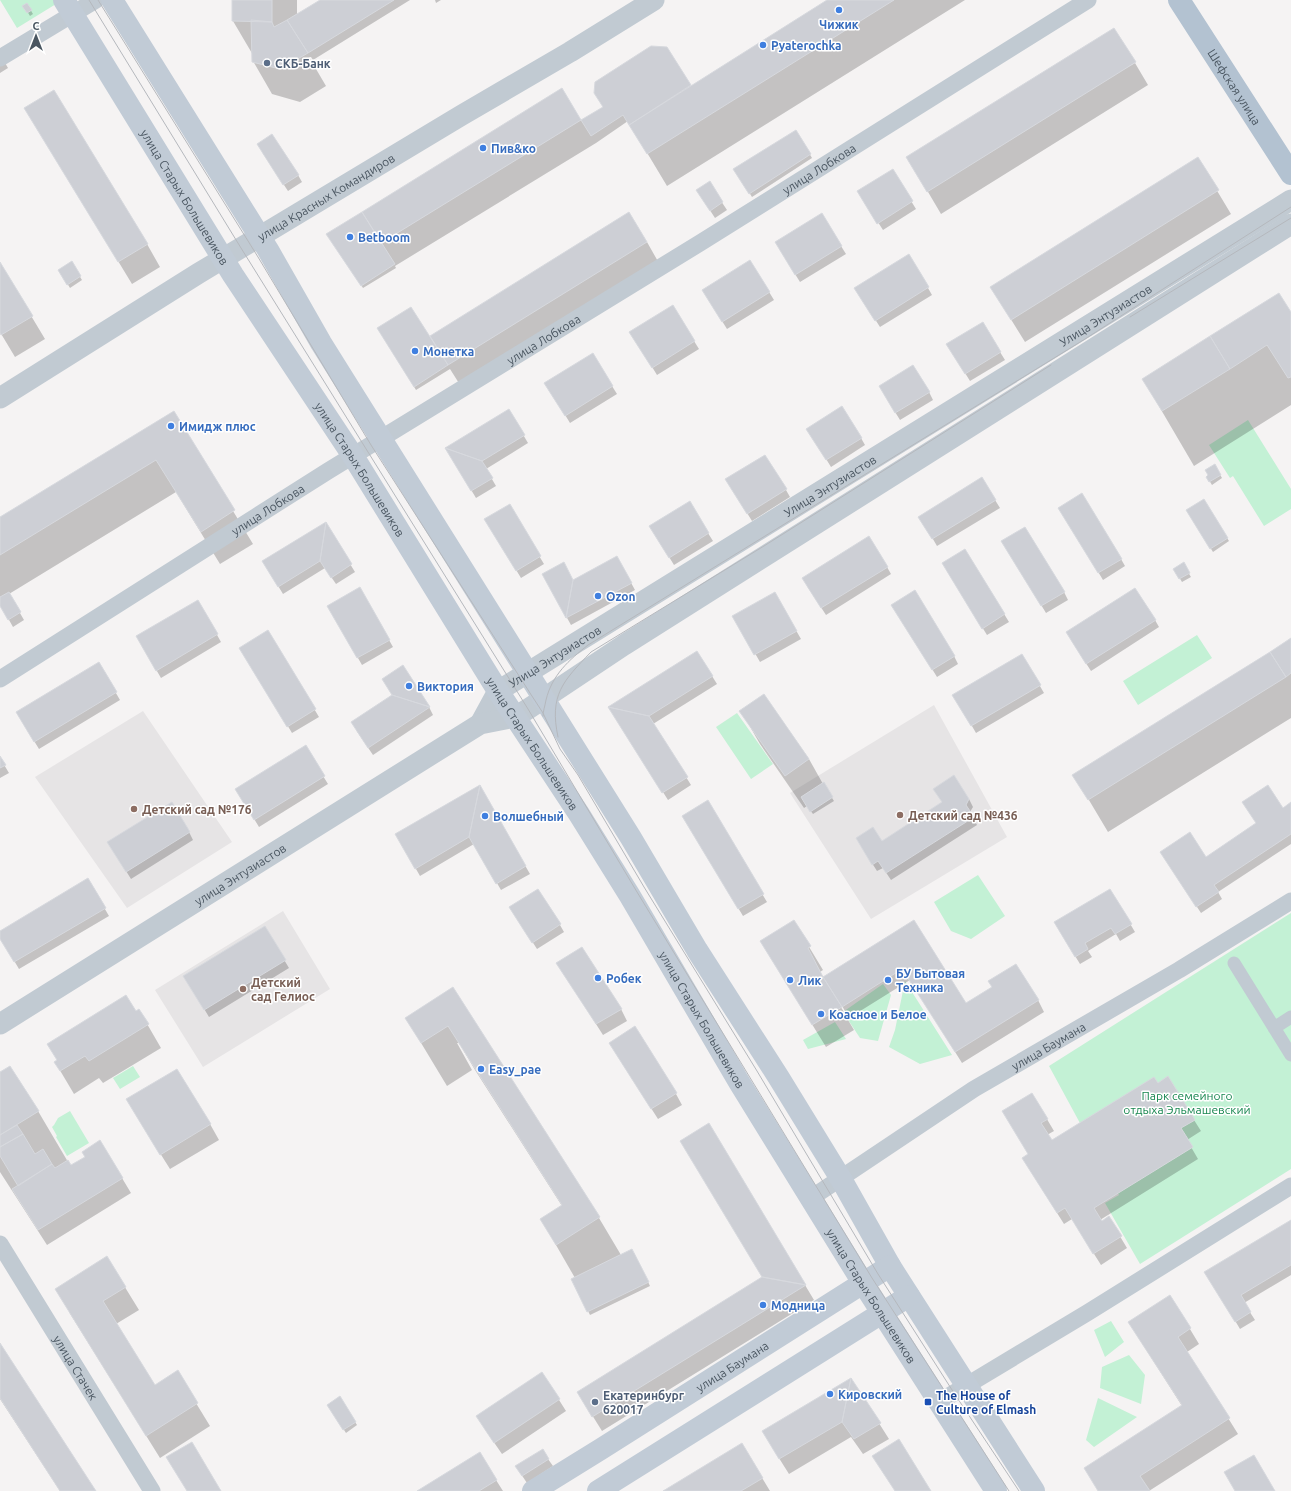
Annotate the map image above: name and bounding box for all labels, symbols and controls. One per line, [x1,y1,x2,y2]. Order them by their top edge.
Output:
marker: Чижик [834,5,844,15]
north arrow [16,16,56,56]
place label: Чижик [819,18,859,31]
text: С [32,20,40,32]
place label: Pyaterochka [771,39,842,52]
marker: Pyaterochka [758,40,768,50]
street label: Шефская улица [1206,46,1264,127]
place label: СКБ-Банк [275,57,331,70]
marker: СКБ-Банк [262,58,272,68]
street label: улица Старых Большевиков [138,127,231,267]
street label: улица Лобкова [780,141,858,196]
place label: Пив&ко [491,142,536,155]
marker: Пив&ко [478,143,488,153]
street label: улица Красных Командиров [255,151,397,243]
place label: Betboom [358,231,410,244]
marker: Betboom [345,232,355,242]
street label: Улица Энтузиастов [1057,282,1154,348]
street label: улица Лобкова [504,312,582,366]
place label: Монетка [423,345,474,358]
marker: Монетка [410,346,420,356]
street label: улица Старых Большевиков [313,400,408,539]
place label: Имидж плюс [179,420,256,433]
marker: Имидж плюс [166,421,176,431]
street label: Улица Энтузиастов [782,452,878,519]
street label: улица Лобкова [229,481,307,537]
place label: Ozon [606,590,635,603]
marker: Ozon [593,591,603,601]
street label: Улица Энтузиастов [506,623,603,689]
street label: улица Старых Большевиков [484,675,581,812]
place label: Виктория [417,680,474,693]
marker: Виктория [404,681,414,691]
place label: Детский сад №176 [142,803,252,816]
marker: Детский сад №176 [129,804,139,814]
place label: Детский сад №436 [908,809,1018,822]
place label: Волшебный [493,810,564,823]
marker: Детский сад №436 [895,810,905,820]
marker: Волшебный [480,811,490,821]
street label: улица Энтузиастов [192,841,288,907]
street label: улица Старых Большевиков [657,949,748,1090]
place label: БУ Бытовая Техника [896,967,965,994]
place label: Робек [606,972,642,985]
marker: Робек [593,973,603,983]
place label: Лик [798,974,822,987]
marker: Лик [785,975,795,985]
marker: БУ Бытовая Техника [883,975,893,985]
place label: Детский сад Гелиос [251,976,315,1003]
marker: Детский сад Гелиос [238,984,248,994]
place label: Коасное и Белое [829,1008,927,1021]
marker: Коасное и Белое [816,1009,826,1019]
street label: улица Баумана [1009,1019,1088,1072]
place label: Easy_pae [489,1063,541,1077]
marker: Easy_pae [476,1064,486,1074]
park label: Парк семейного отдыха Эльмашевский [1123,1089,1251,1116]
street label: улица Старых Большевиков [824,1226,919,1365]
place label: Модница [771,1299,825,1312]
marker: Модница [758,1300,768,1310]
street label: улица Стачек [51,1333,101,1402]
street label: улица Баумана [693,1338,771,1394]
place label: Кировский [838,1388,902,1401]
place label: Екатеринбург 620017 [603,1389,685,1416]
marker: Кировский [825,1389,835,1399]
place label: The House of Culture of Elmash [936,1389,1036,1416]
marker: Екатеринбург 620017 [590,1397,600,1407]
marker: The House of Culture of Elmash [923,1397,933,1407]

